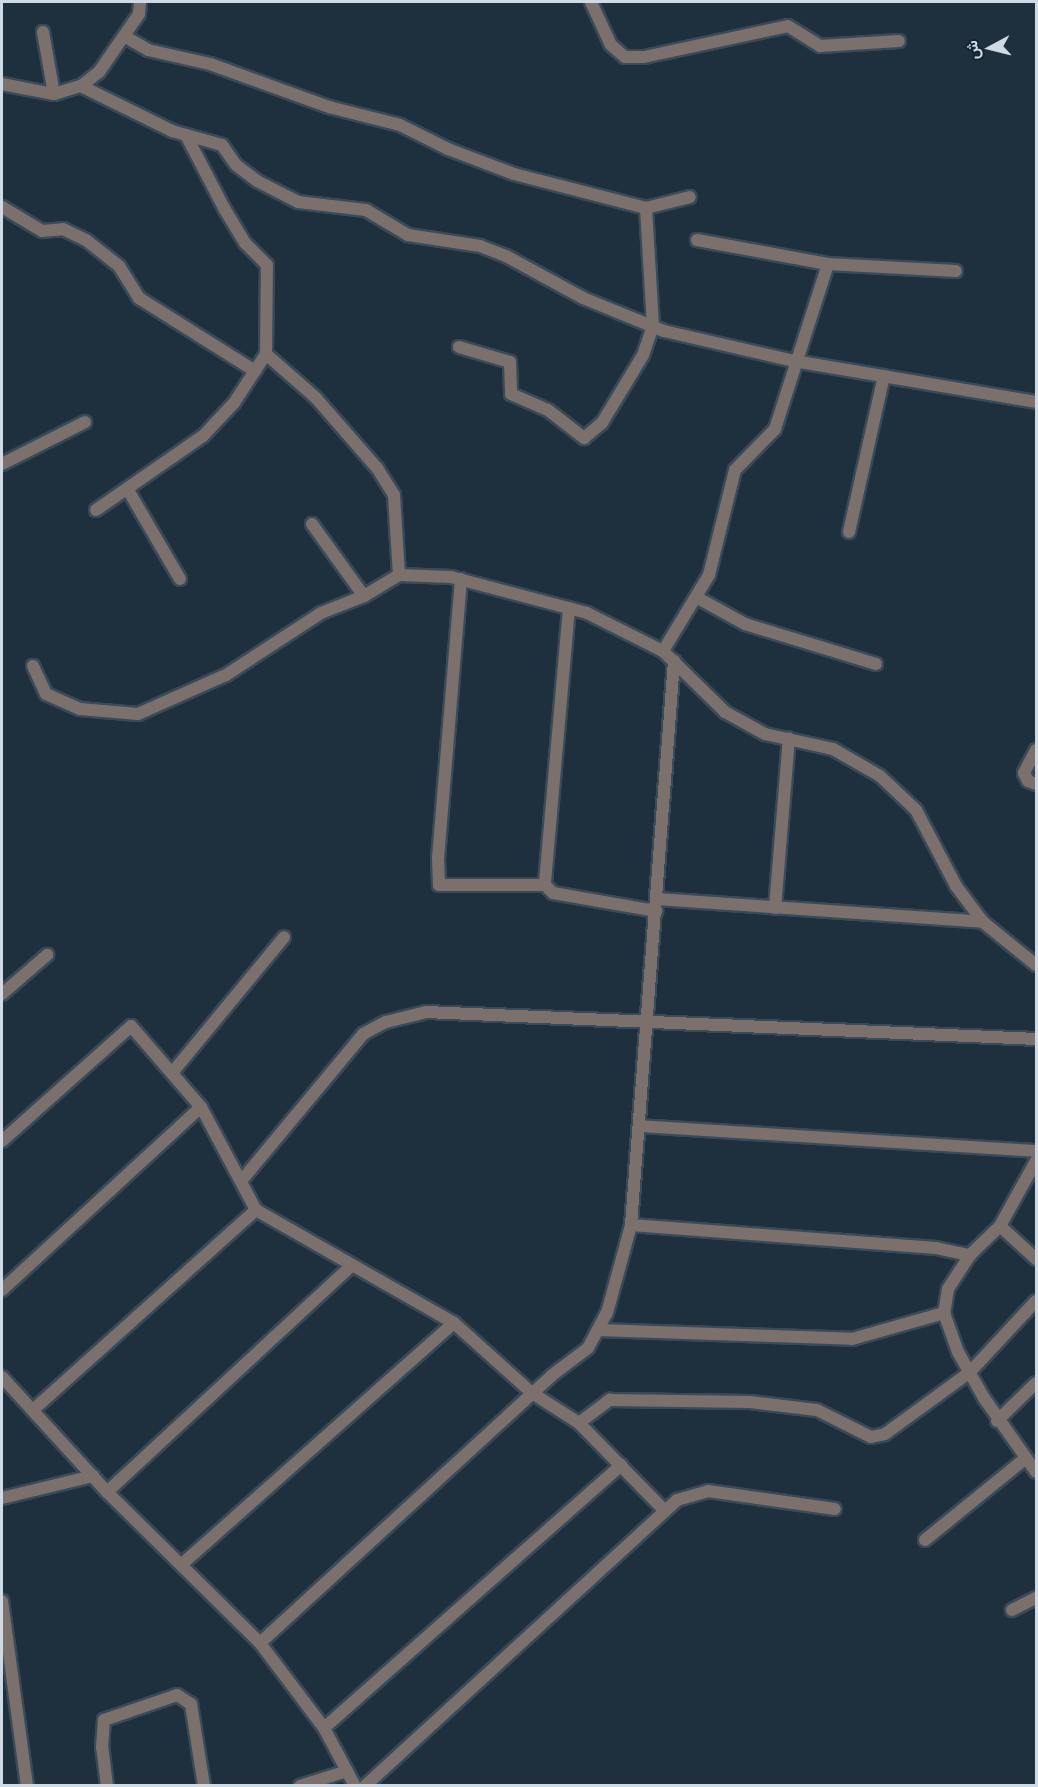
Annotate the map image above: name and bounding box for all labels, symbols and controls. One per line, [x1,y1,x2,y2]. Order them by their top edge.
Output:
north arrow [960,18,1020,78]
text: ش [961,39,983,61]

